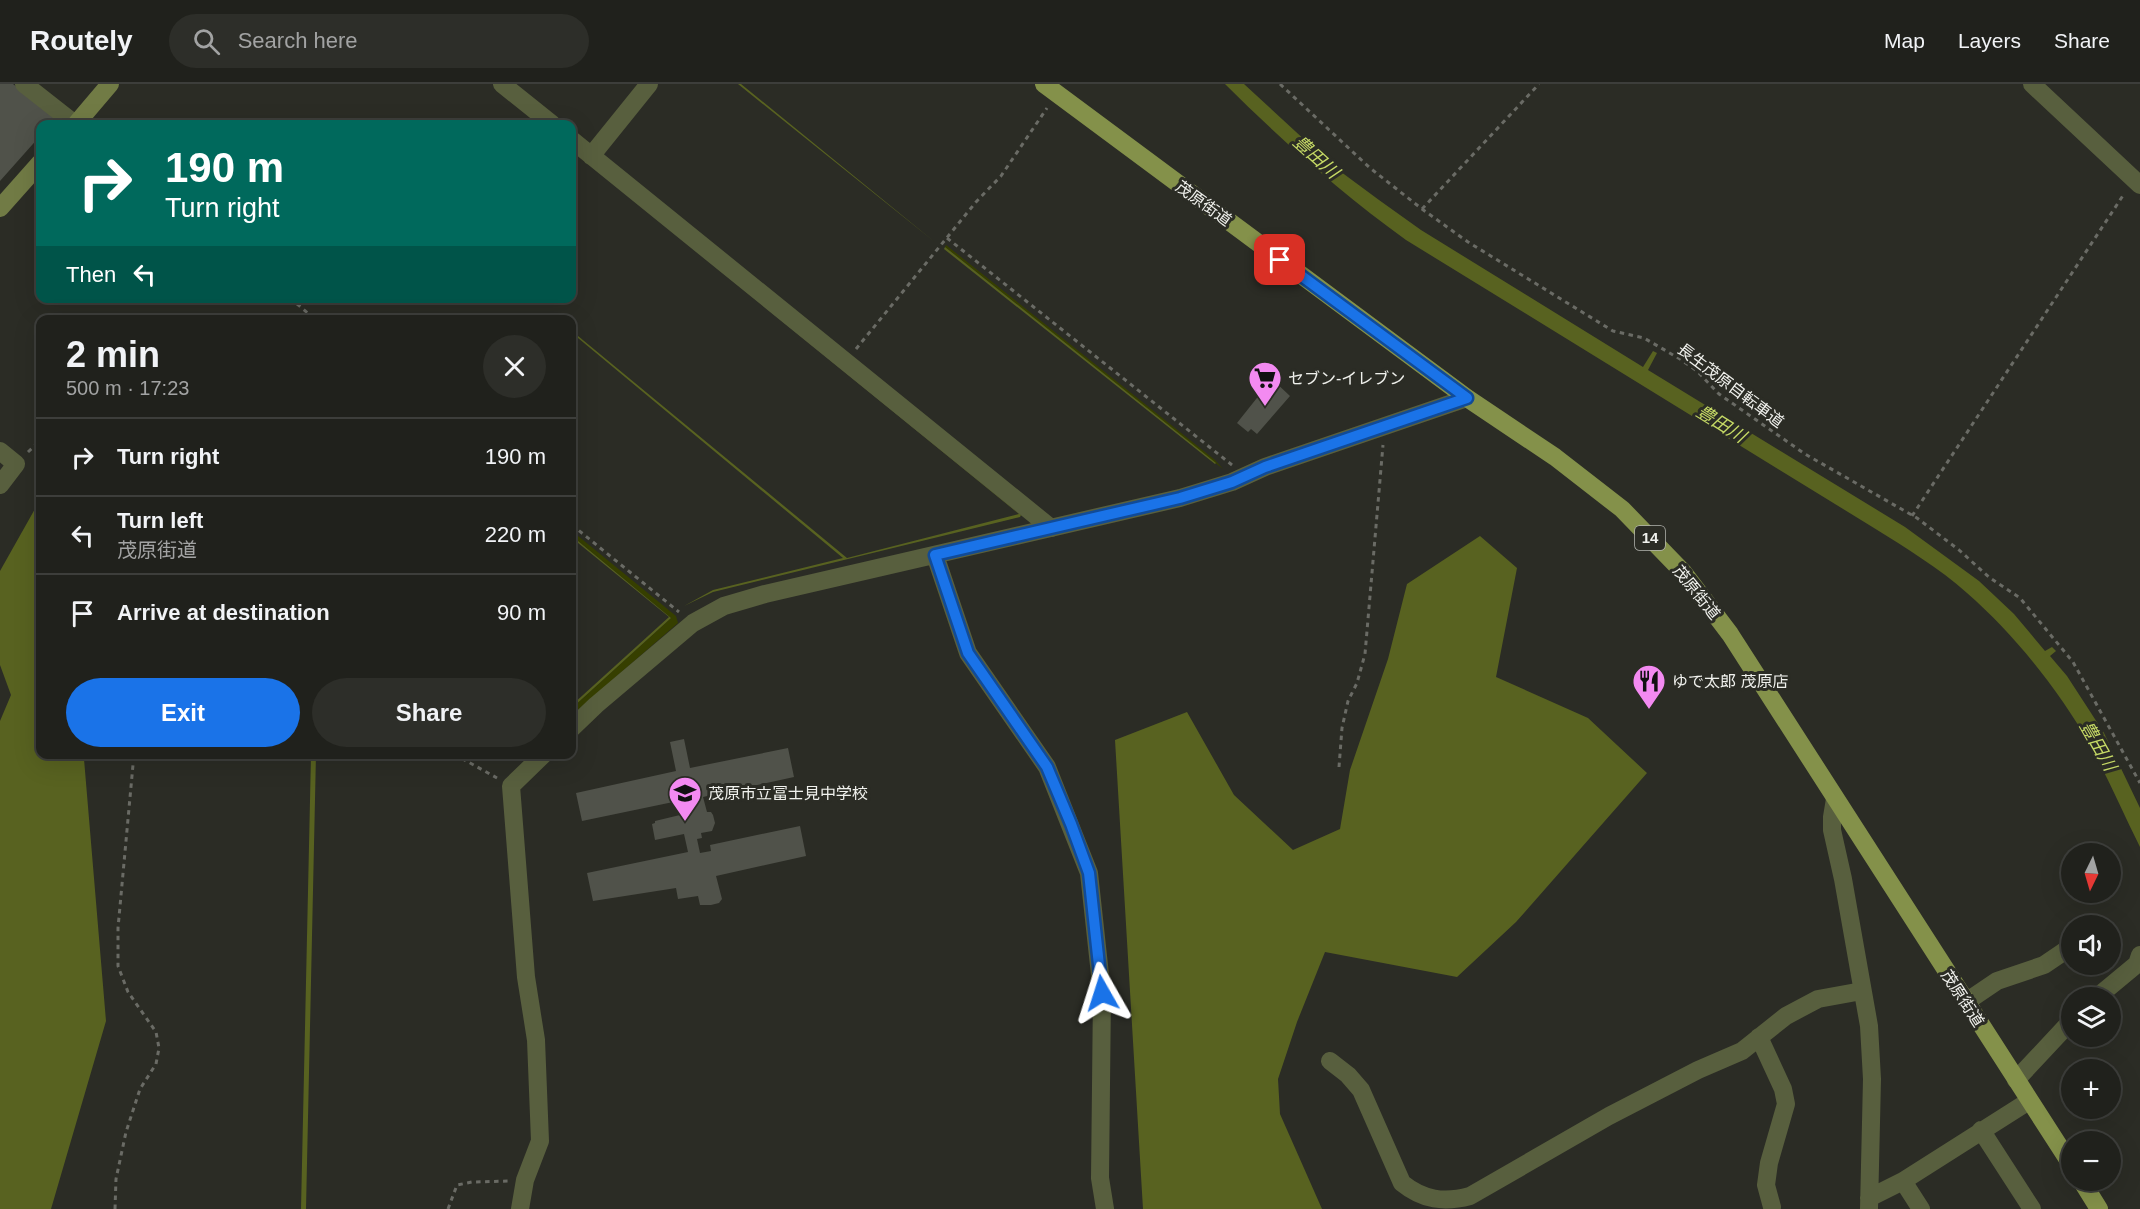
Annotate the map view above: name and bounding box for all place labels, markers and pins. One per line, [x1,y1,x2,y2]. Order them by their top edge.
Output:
pin [1254,234,1305,285]
supermarket icon: セブン-イレブン [1247,360,1283,407]
place label: セブン-イレブン [1288,370,1405,387]
restaurant icon: ゆで太郎 茂原店 [1631,663,1667,710]
place label: ゆで太郎 茂原店 [1672,673,1788,690]
school or university icon: 茂原市立冨士見中学校 [667,775,703,822]
place label: 茂原市立冨士見中学校 [708,785,868,802]

